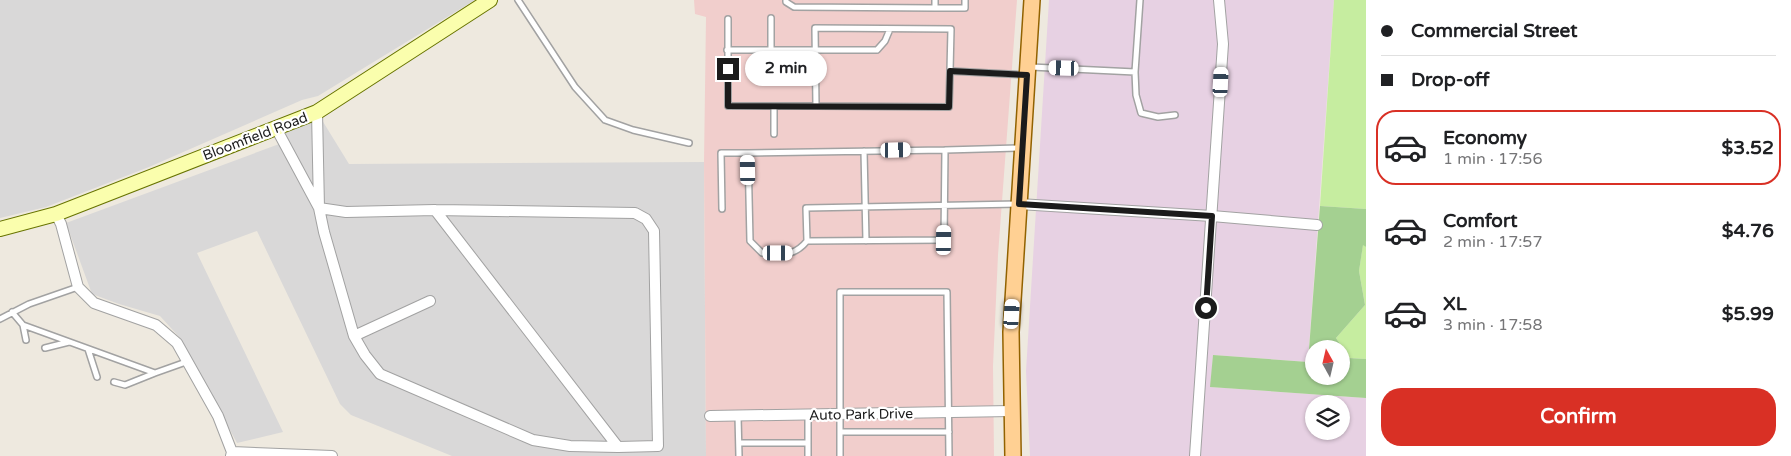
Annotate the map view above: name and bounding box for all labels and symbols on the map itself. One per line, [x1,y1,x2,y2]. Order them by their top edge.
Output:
callout: 2 min [746,52,828,86]
route end [717,58,739,80]
car [1048,60,1079,76]
car [1212,67,1229,97]
street label: Bloomfield Road [200,109,310,164]
car [880,142,911,158]
car [740,155,755,185]
car [936,225,951,255]
car [763,246,793,261]
route start [1195,297,1217,319]
car [1003,299,1020,329]
north arrow [1305,340,1350,385]
street label: Auto Park Drive [809,405,913,424]

